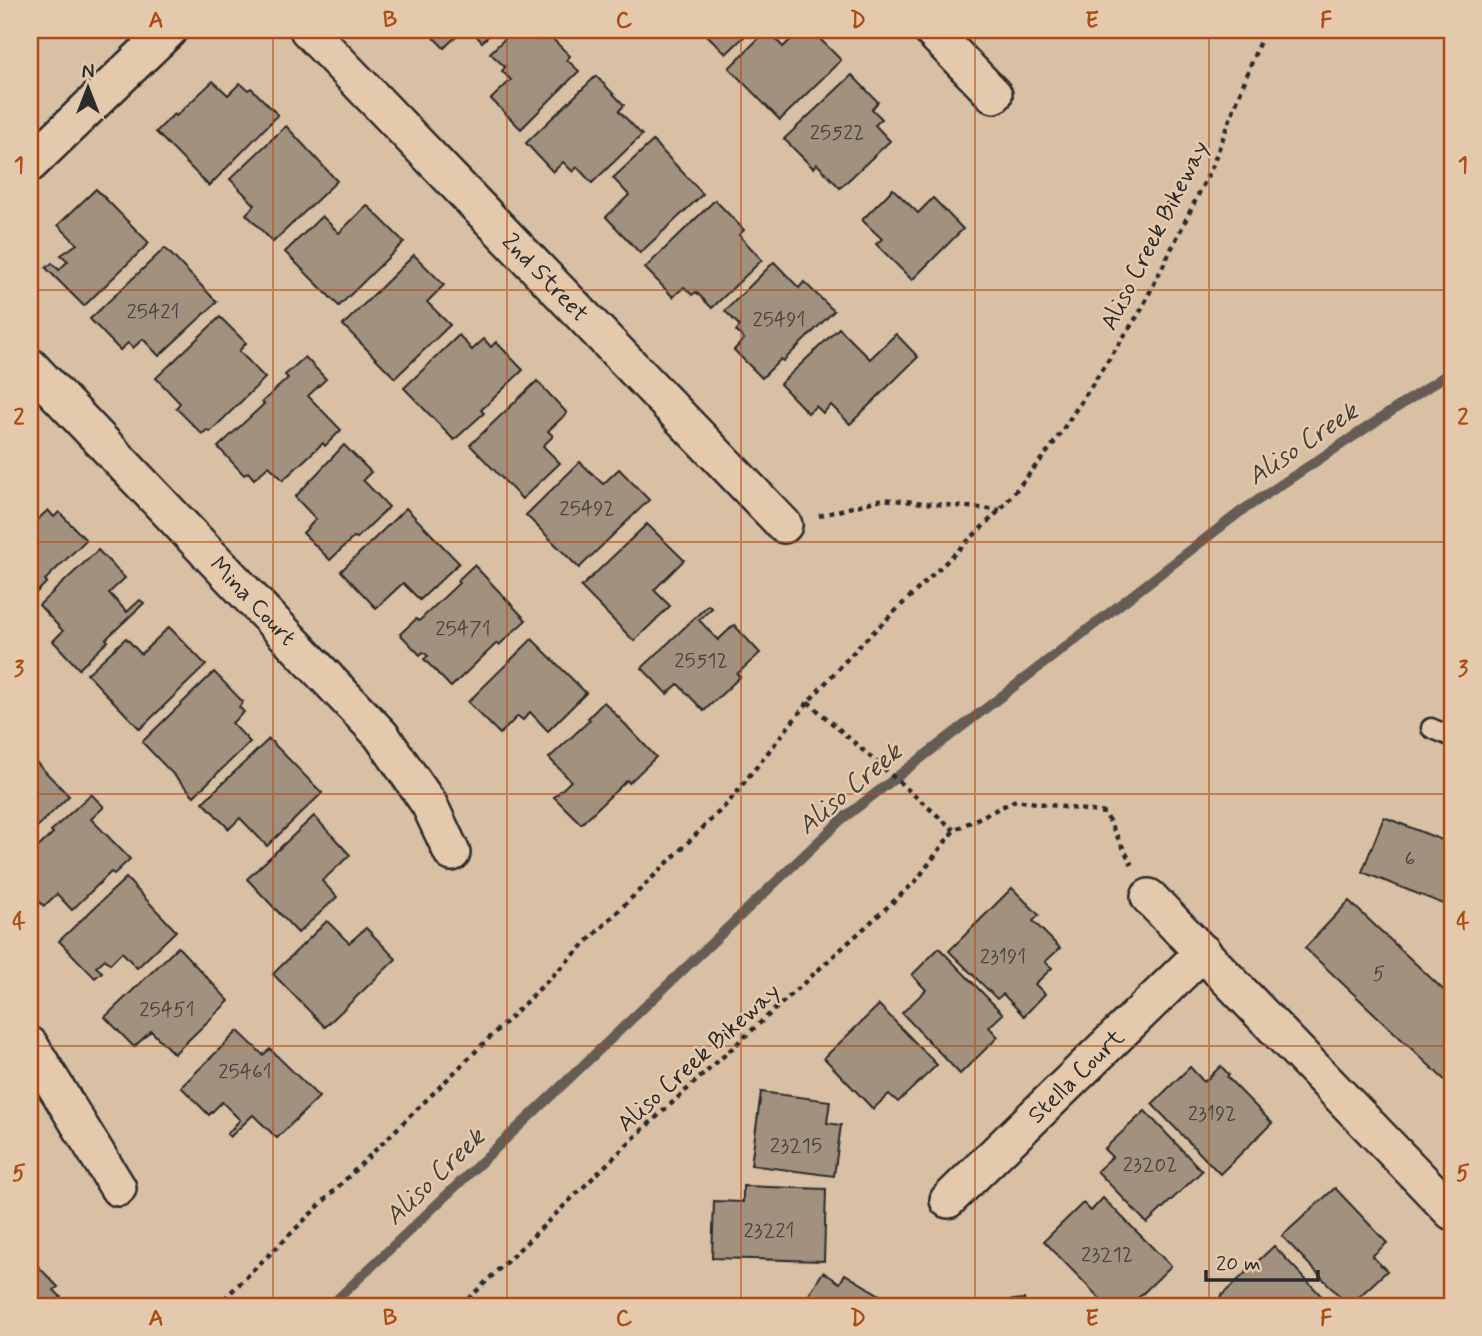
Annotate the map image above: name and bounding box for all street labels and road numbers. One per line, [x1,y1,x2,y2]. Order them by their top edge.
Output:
street label: Aliso Creek Bikeway [1094,136,1217,336]
street label: 2nd Street [495,227,595,330]
street label: Mina Court [202,550,302,653]
street label: Aliso Creek Bikeway [611,977,787,1140]
street label: Stella Court [1022,1023,1132,1131]

